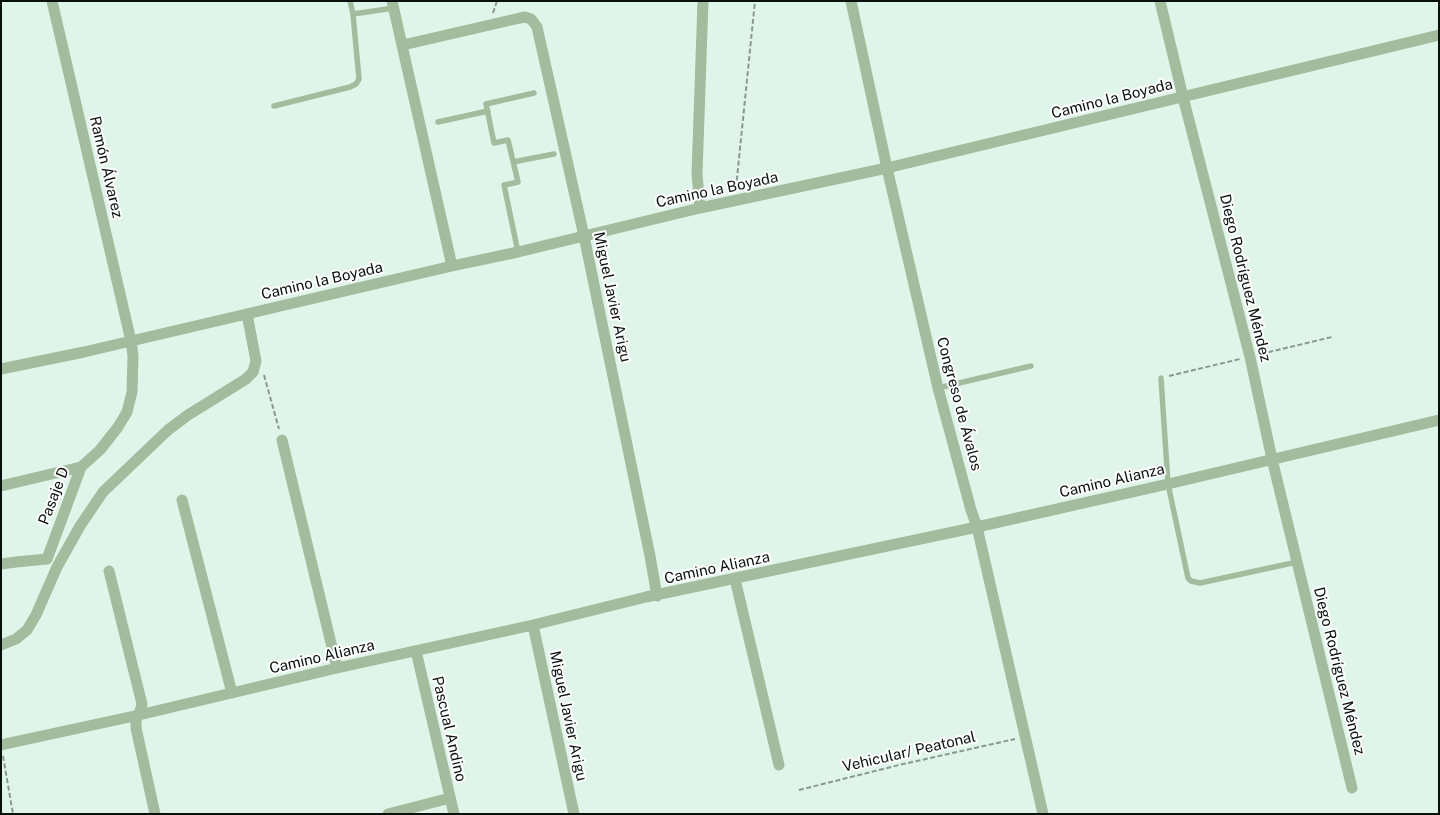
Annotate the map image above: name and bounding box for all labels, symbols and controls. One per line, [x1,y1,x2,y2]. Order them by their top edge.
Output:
street label: Camino la Boyada [1049,75,1175,123]
street label: Ramón Álvarez [86,114,126,220]
street label: Camino la Boyada [654,168,780,212]
street label: Diego Rodríguez Méndez [1215,192,1275,364]
street label: Miguel Javier Arigu [589,230,635,364]
street label: Camino la Boyada [259,258,385,304]
street label: Congreso de Ávalos [933,335,985,473]
street label: Camino Alianza [1058,460,1166,502]
street label: Pasaje D [35,465,73,527]
street label: Camino Alianza [663,548,771,588]
street label: Diego Rodríguez Méndez [1309,585,1369,757]
street label: Camino Alianza [268,636,376,678]
street label: Miguel Javier Arigu [545,649,591,783]
street label: Pascual Andino [428,674,470,784]
street label: Vehicular/ Peatonal [841,728,977,776]

